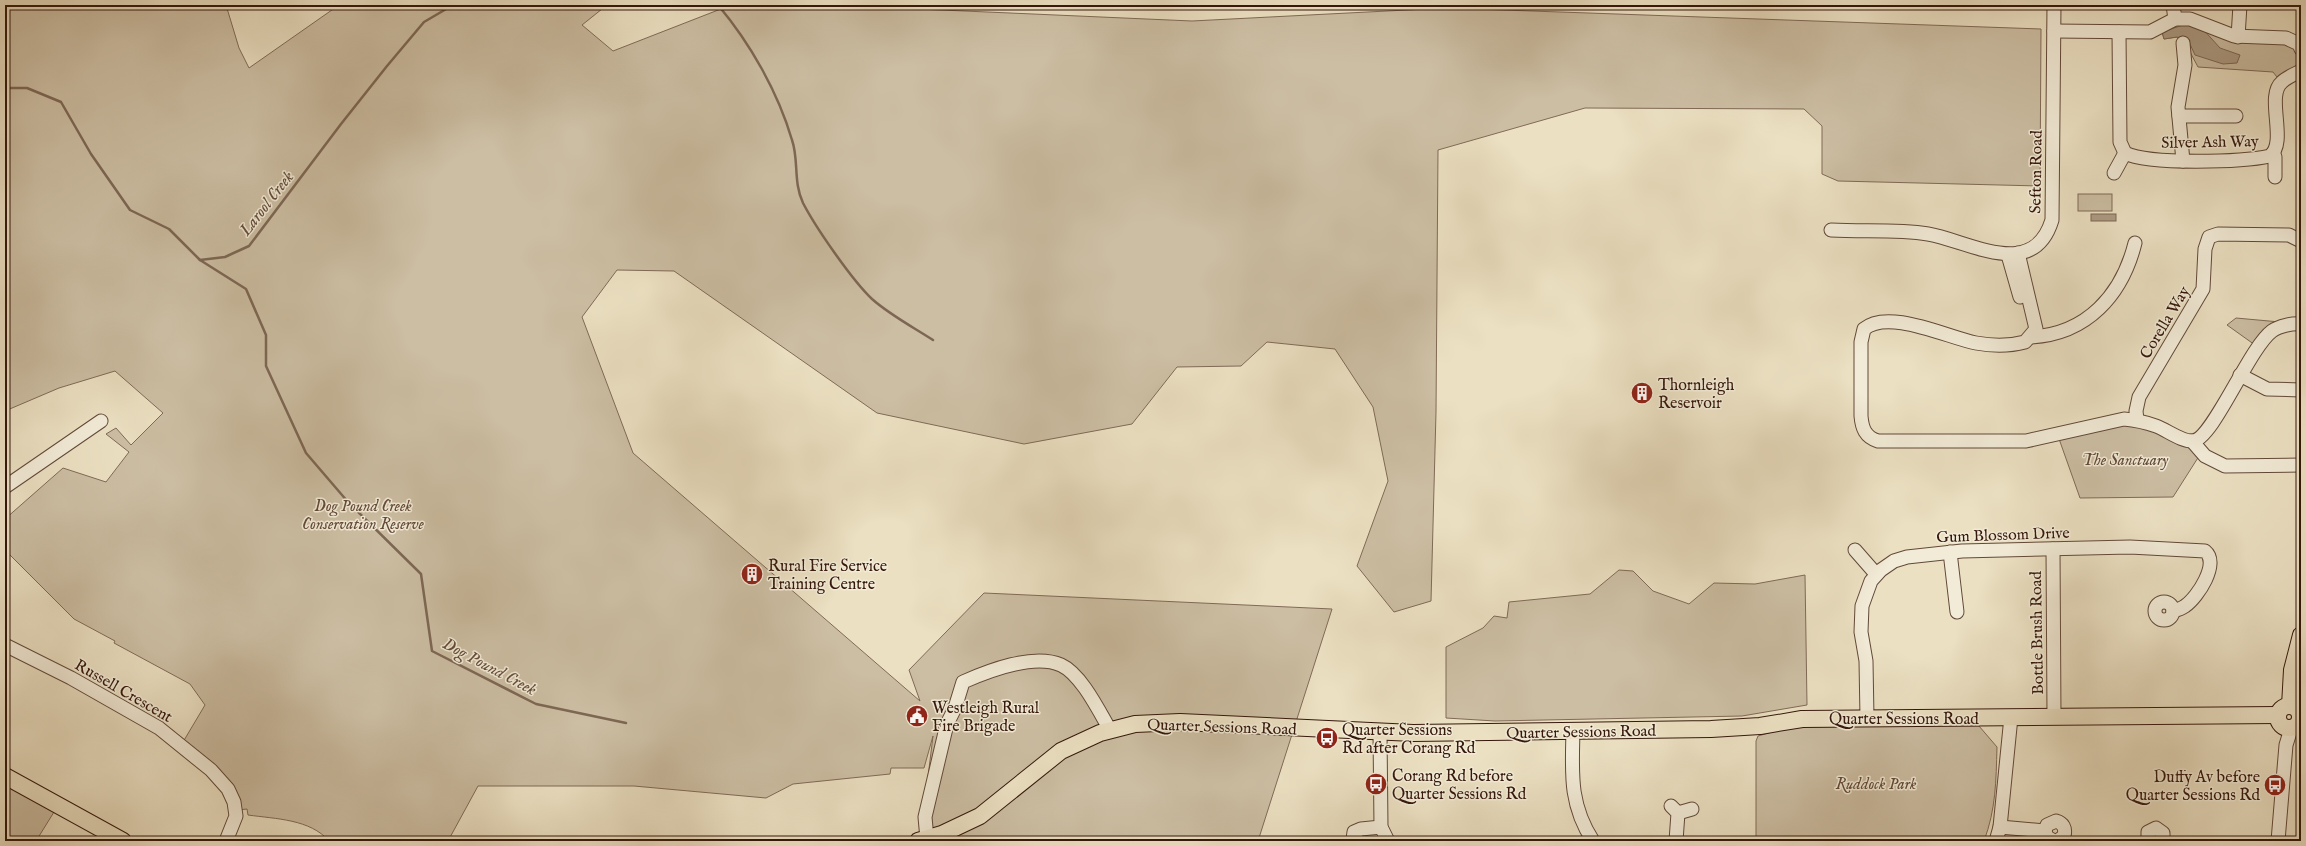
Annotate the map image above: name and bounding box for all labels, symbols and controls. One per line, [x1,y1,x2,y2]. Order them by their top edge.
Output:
street label: Sefton Road [2026,130,2048,214]
street label: Silver Ash Way [2161,132,2259,154]
water label: Larool Creek [235,167,299,241]
street label: Corella Way [2136,283,2195,363]
place label: Thornleigh Reservoir [1658,376,1735,414]
building icon: Thornleigh Reservoir [1629,380,1655,406]
park label: The Sanctuary [2082,451,2169,471]
park label: Dog Pound Creek Conservation Reserve [302,497,425,535]
street label: Gum Blossom Drive [1936,524,2070,548]
place label: Rural Fire Service Training Centre [768,557,887,595]
building icon: Rural Fire Service Training Centre [739,561,765,587]
street label: Bottle Brush Road [2027,570,2049,695]
water label: Dog Pound Creek [439,634,540,701]
street label: Russell Crescent [71,656,176,728]
place label: Westleigh Rural Fire Brigade [932,699,1040,737]
public building icon: Westleigh Rural Fire Brigade [904,703,930,729]
street label: Quarter Sessions Road [1829,710,1979,730]
street label: Quarter Sessions Road [1147,715,1298,741]
place label: Quarter Sessions Rd after Corang Rd [1342,721,1476,759]
street label: Quarter Sessions Road [1506,722,1657,744]
bus stop icon: Quarter Sessions Rd after Corang Rd [1314,725,1340,751]
place label: Corang Rd before Quarter Sessions Rd [1392,767,1527,805]
place label: Duffy Av before Quarter Sessions Rd [2126,768,2260,806]
bus stop icon: Corang Rd before Quarter Sessions Rd [1363,771,1389,797]
bus stop icon: Duffy Av before Quarter Sessions Rd [2262,772,2288,798]
park label: Ruddock Park [1836,775,1917,795]

